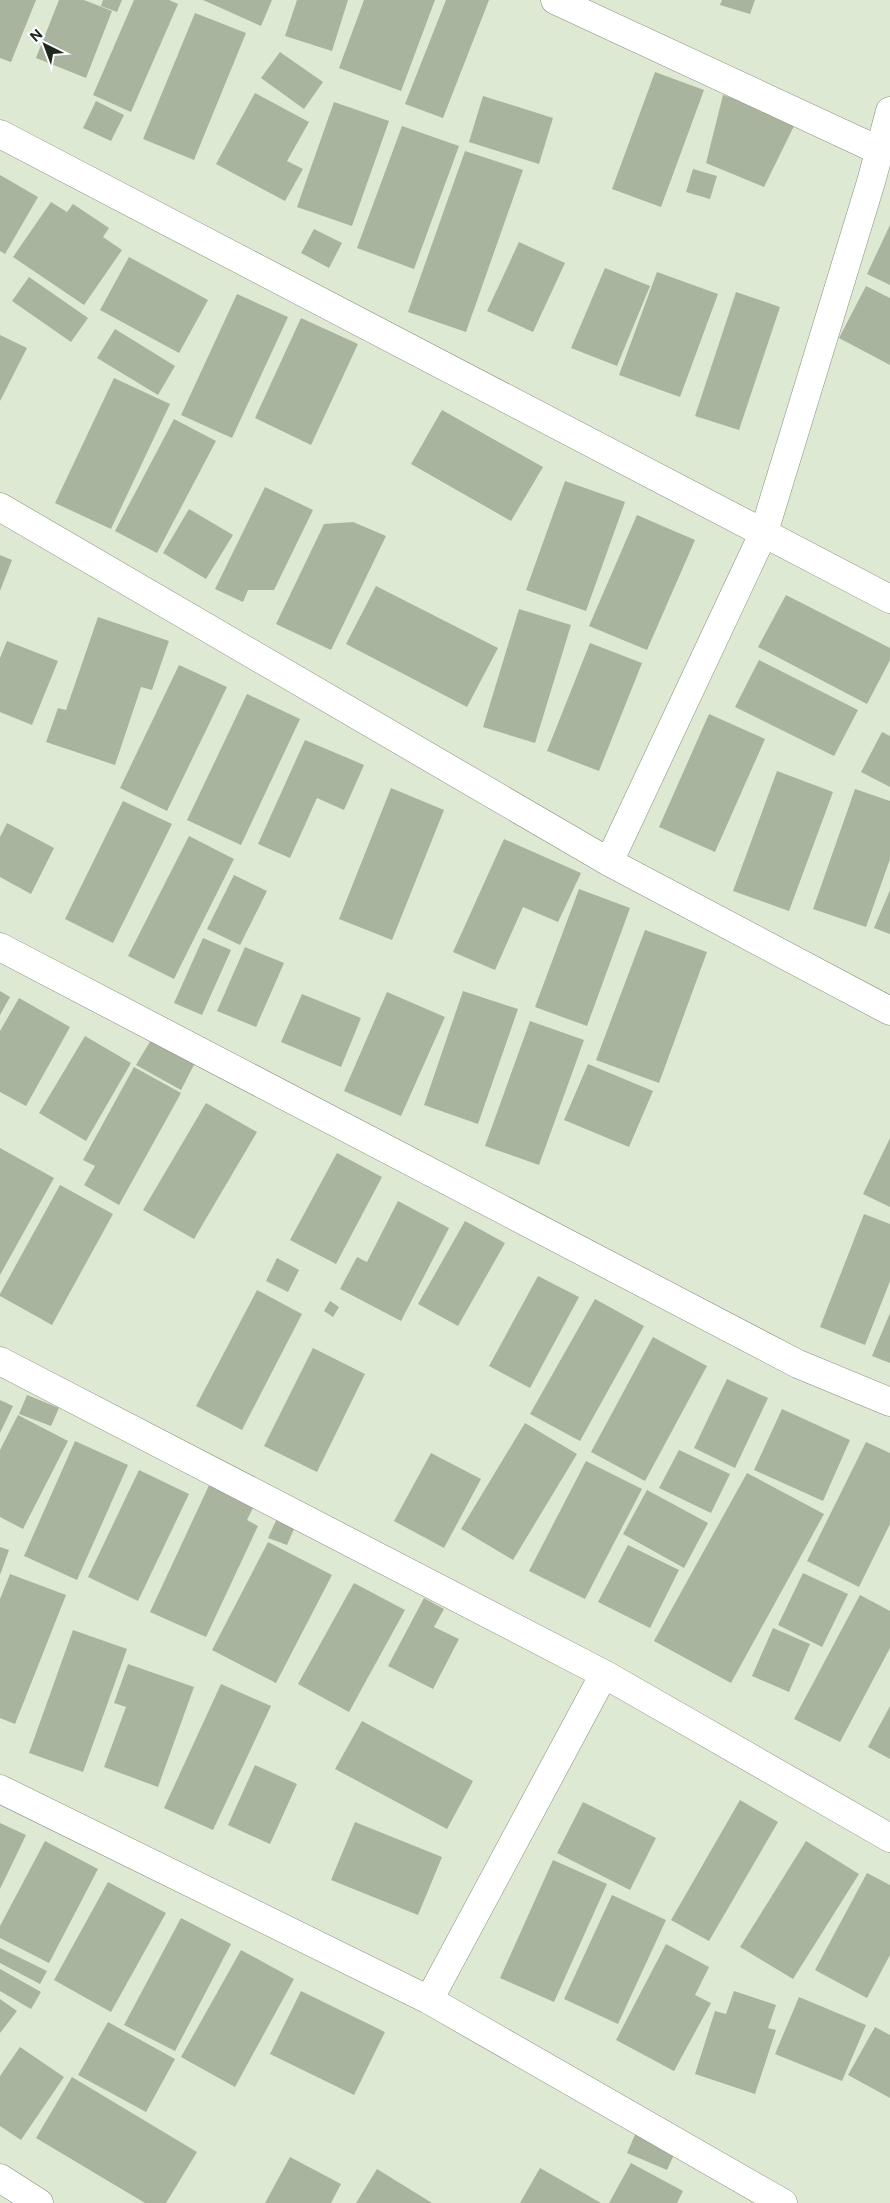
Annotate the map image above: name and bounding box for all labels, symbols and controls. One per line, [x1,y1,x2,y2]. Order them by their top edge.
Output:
north arrow [20,20,70,70]
text: N [27,26,46,45]

